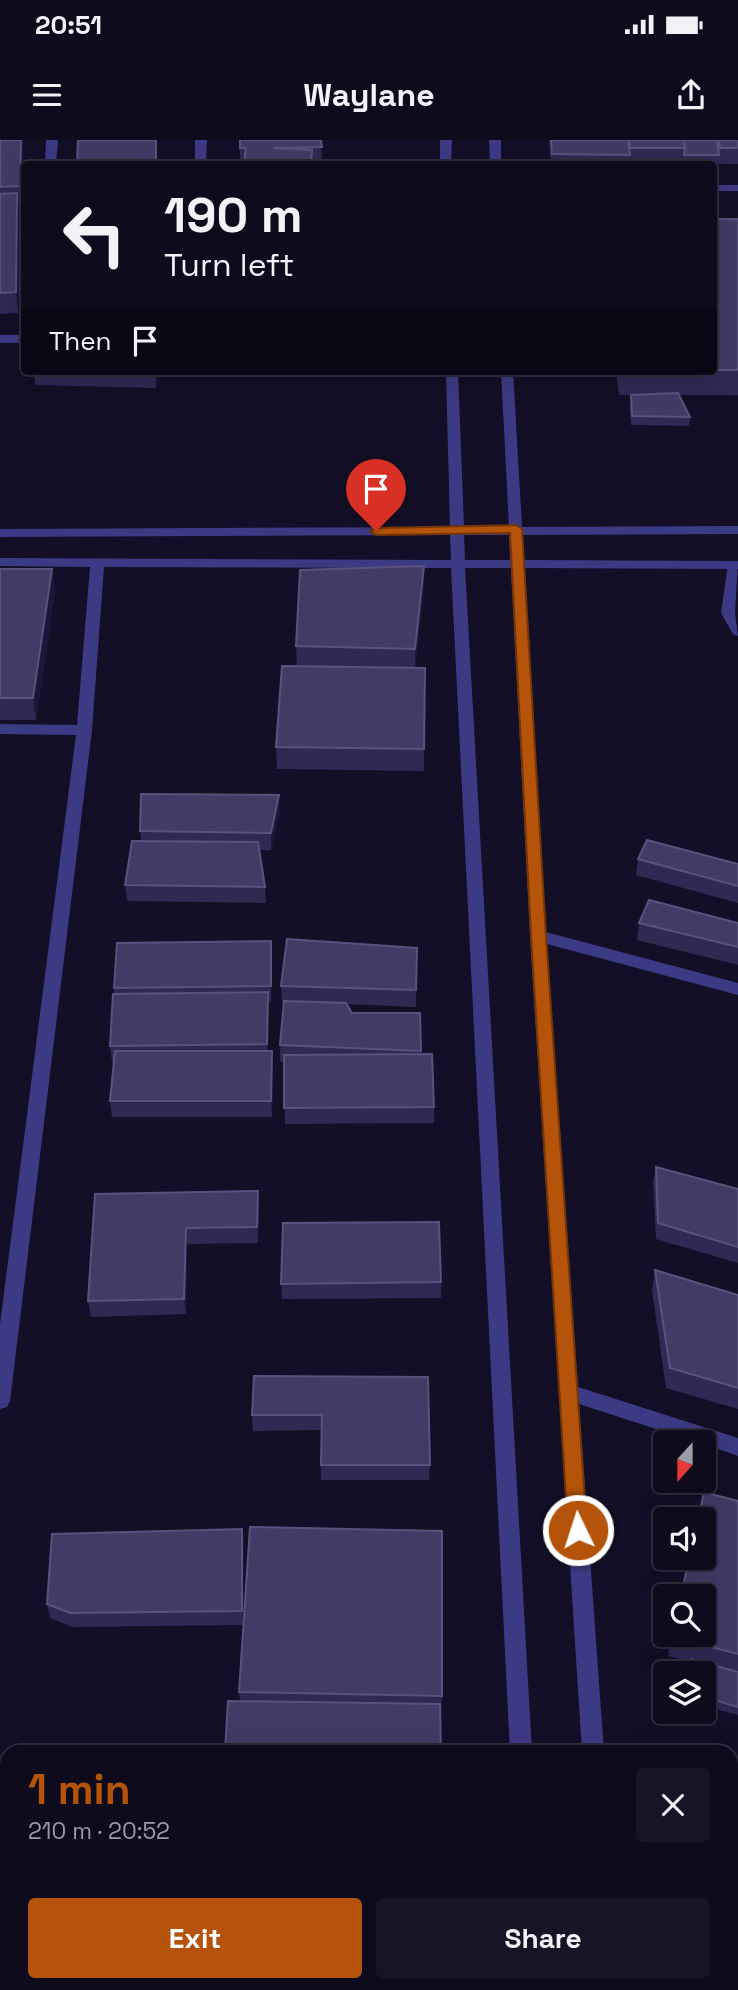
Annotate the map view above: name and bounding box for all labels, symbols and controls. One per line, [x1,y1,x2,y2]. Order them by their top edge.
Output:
text: 20:51 [35,8,102,42]
text: Waylane [303,75,435,115]
icon: menu [28,76,66,114]
icon: share [672,76,710,114]
text: 190 m [164,184,302,246]
icon: left [49,189,140,280]
text: Turn left [164,245,294,285]
icon: arrive [126,322,164,360]
text: Then [49,324,112,358]
pin [346,459,406,531]
icon: arrive [357,470,395,508]
north arrow [653,1430,716,1493]
map controls [653,1430,716,1724]
position arrow [541,1493,615,1567]
button: sound [653,1507,716,1570]
button: search [653,1584,716,1647]
button: layers [653,1661,716,1724]
text: 1 min [28,1763,131,1816]
button: close [636,1768,710,1842]
text: 210 m · 20:52 [28,1816,170,1846]
button: Exit [28,1898,362,1978]
button: Share [376,1898,710,1978]

